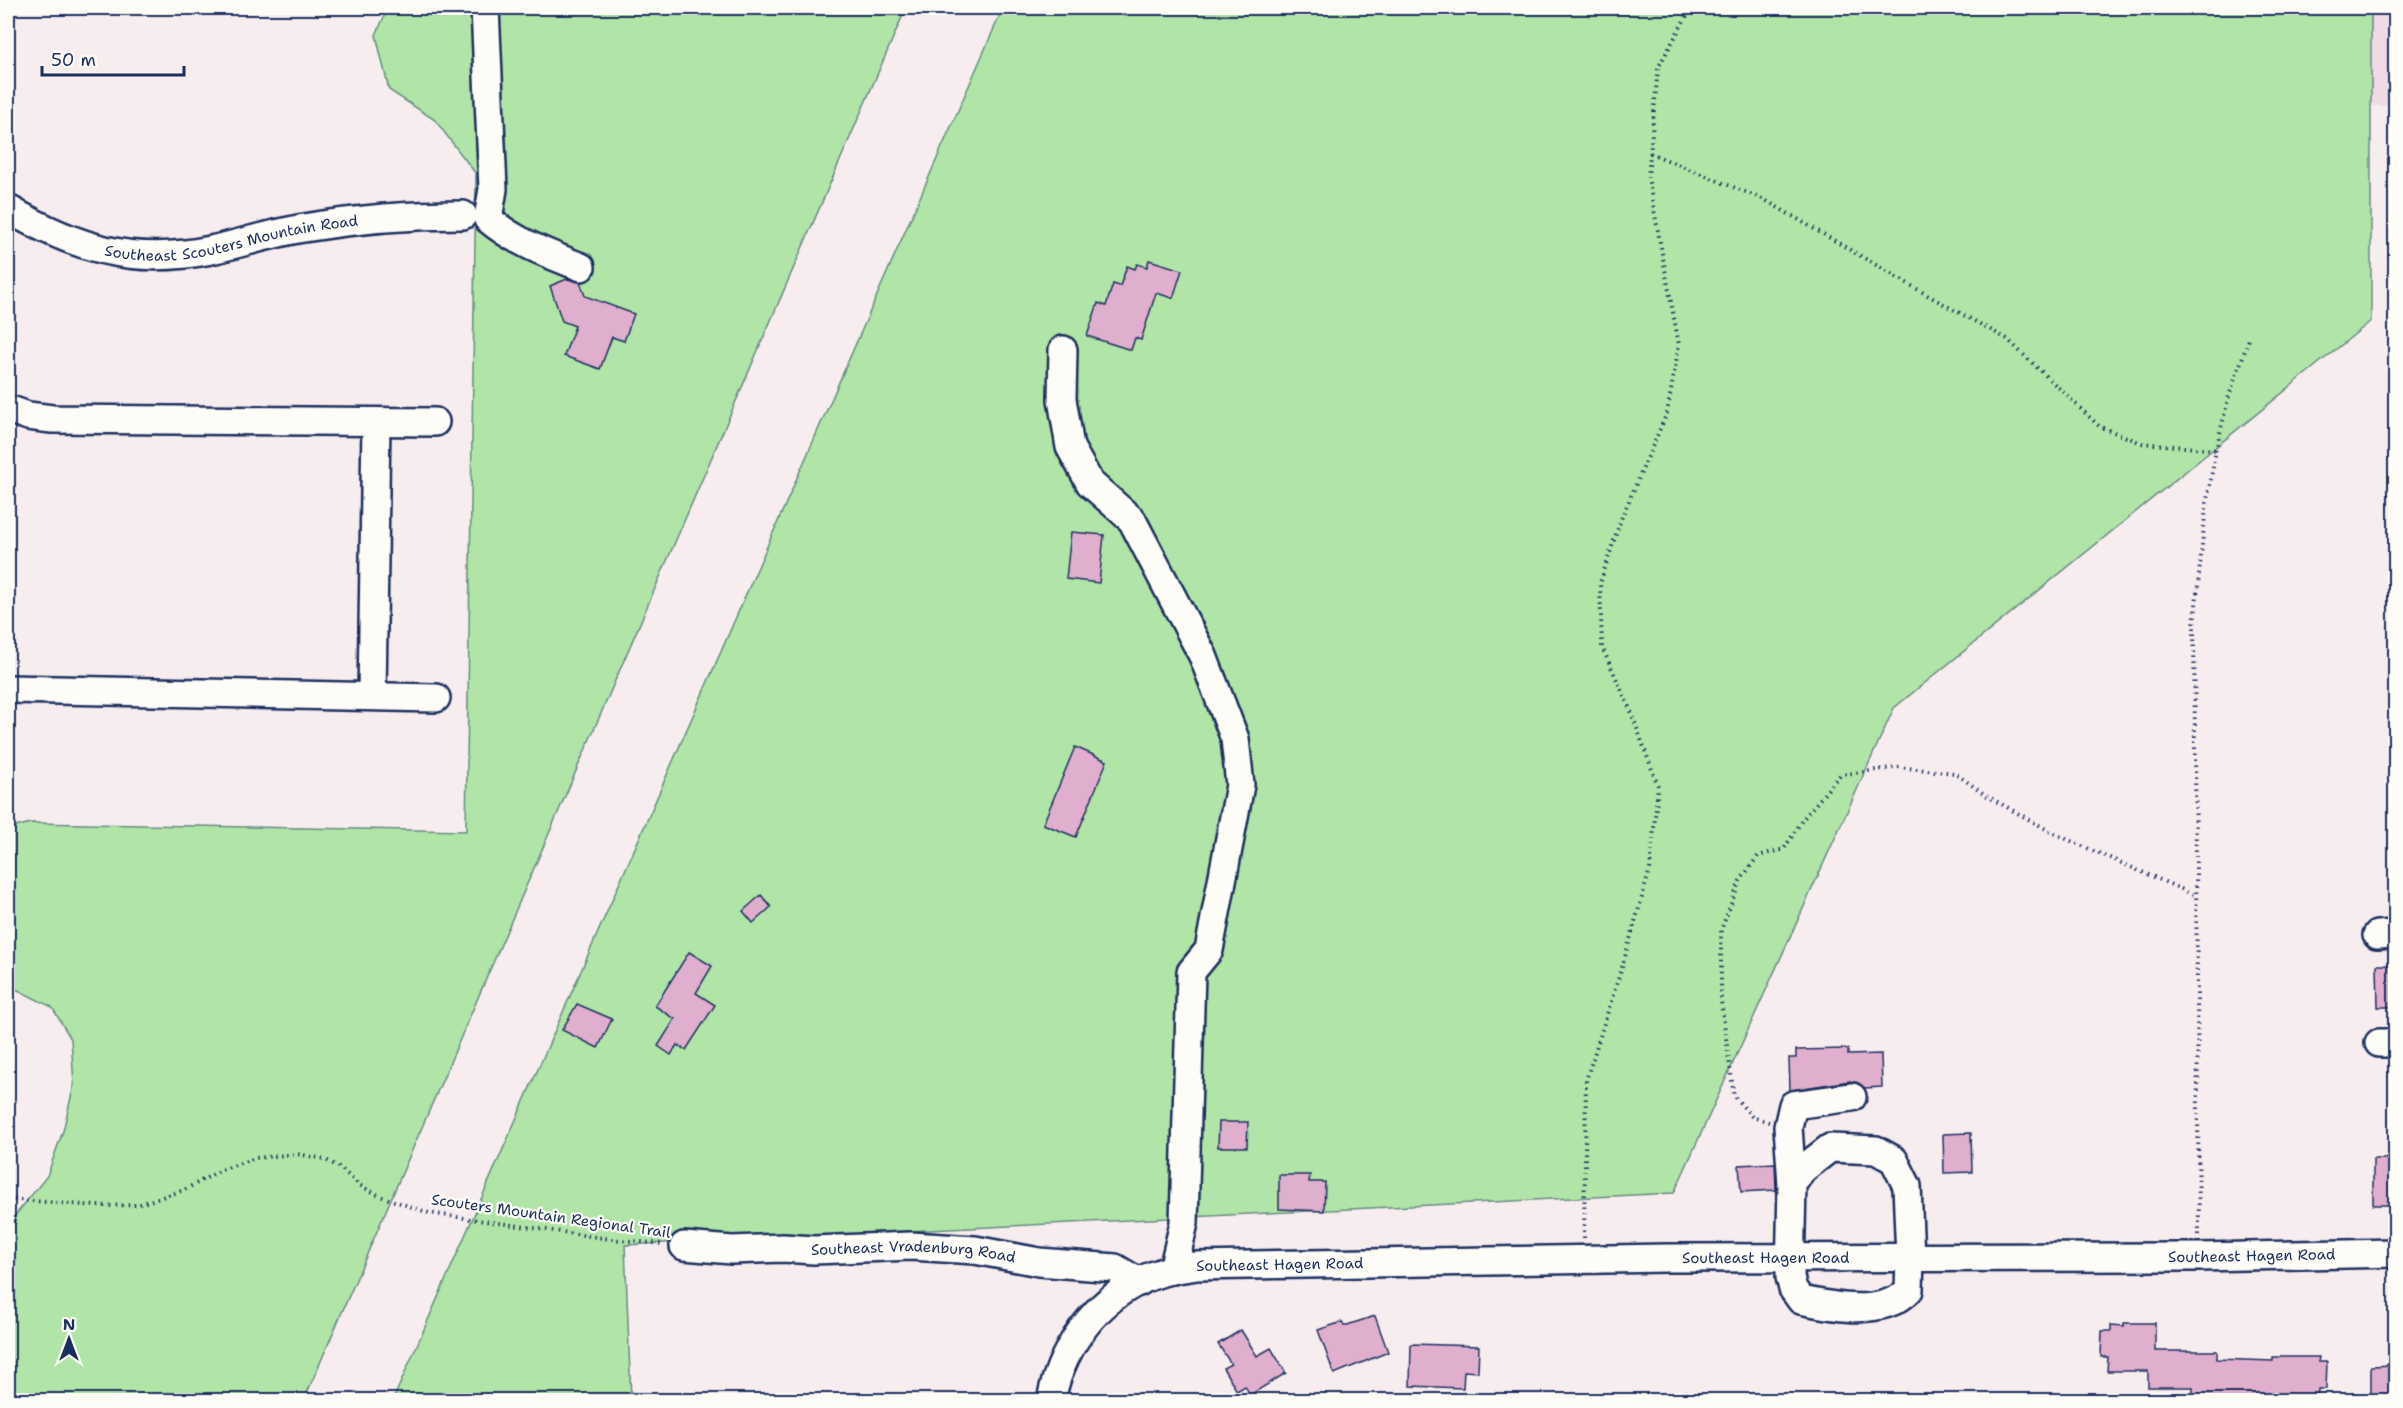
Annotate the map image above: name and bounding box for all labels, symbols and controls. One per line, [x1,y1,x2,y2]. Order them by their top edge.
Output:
scale bar [42,39,184,77]
text: 50 m [51,48,96,72]
street label: Southeast Scouters Mountain Road [103,211,359,266]
street label: Scouters Mountain Regional Trail [430,1189,672,1243]
street label: Southeast Vradenburg Road [811,1236,1018,1268]
street label: Southeast Hagen Road [2168,1244,2336,1267]
street label: Southeast Hagen Road [1682,1248,1850,1268]
street label: Southeast Hagen Road [1196,1253,1364,1276]
north arrow [39,1309,99,1369]
text: N [63,1314,75,1335]

